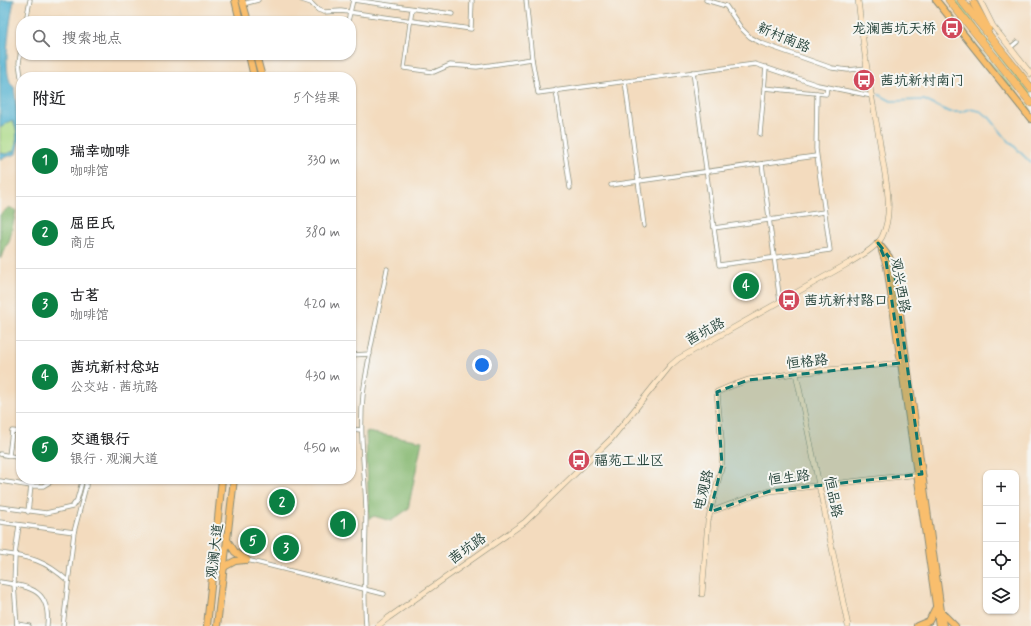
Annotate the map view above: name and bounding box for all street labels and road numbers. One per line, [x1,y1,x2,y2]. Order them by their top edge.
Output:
street label: 新村南路 [754,19,813,57]
street label: 观兴西路 [886,256,914,314]
street label: 茜坑路 [683,314,728,350]
street label: 恒格路 [785,351,829,373]
street label: 恒生路 [767,467,811,489]
street label: 电观路 [690,468,718,513]
street label: 恒品路 [820,475,846,520]
street label: 观澜大道 [203,522,227,580]
street label: 茜坑路 [445,529,490,568]

